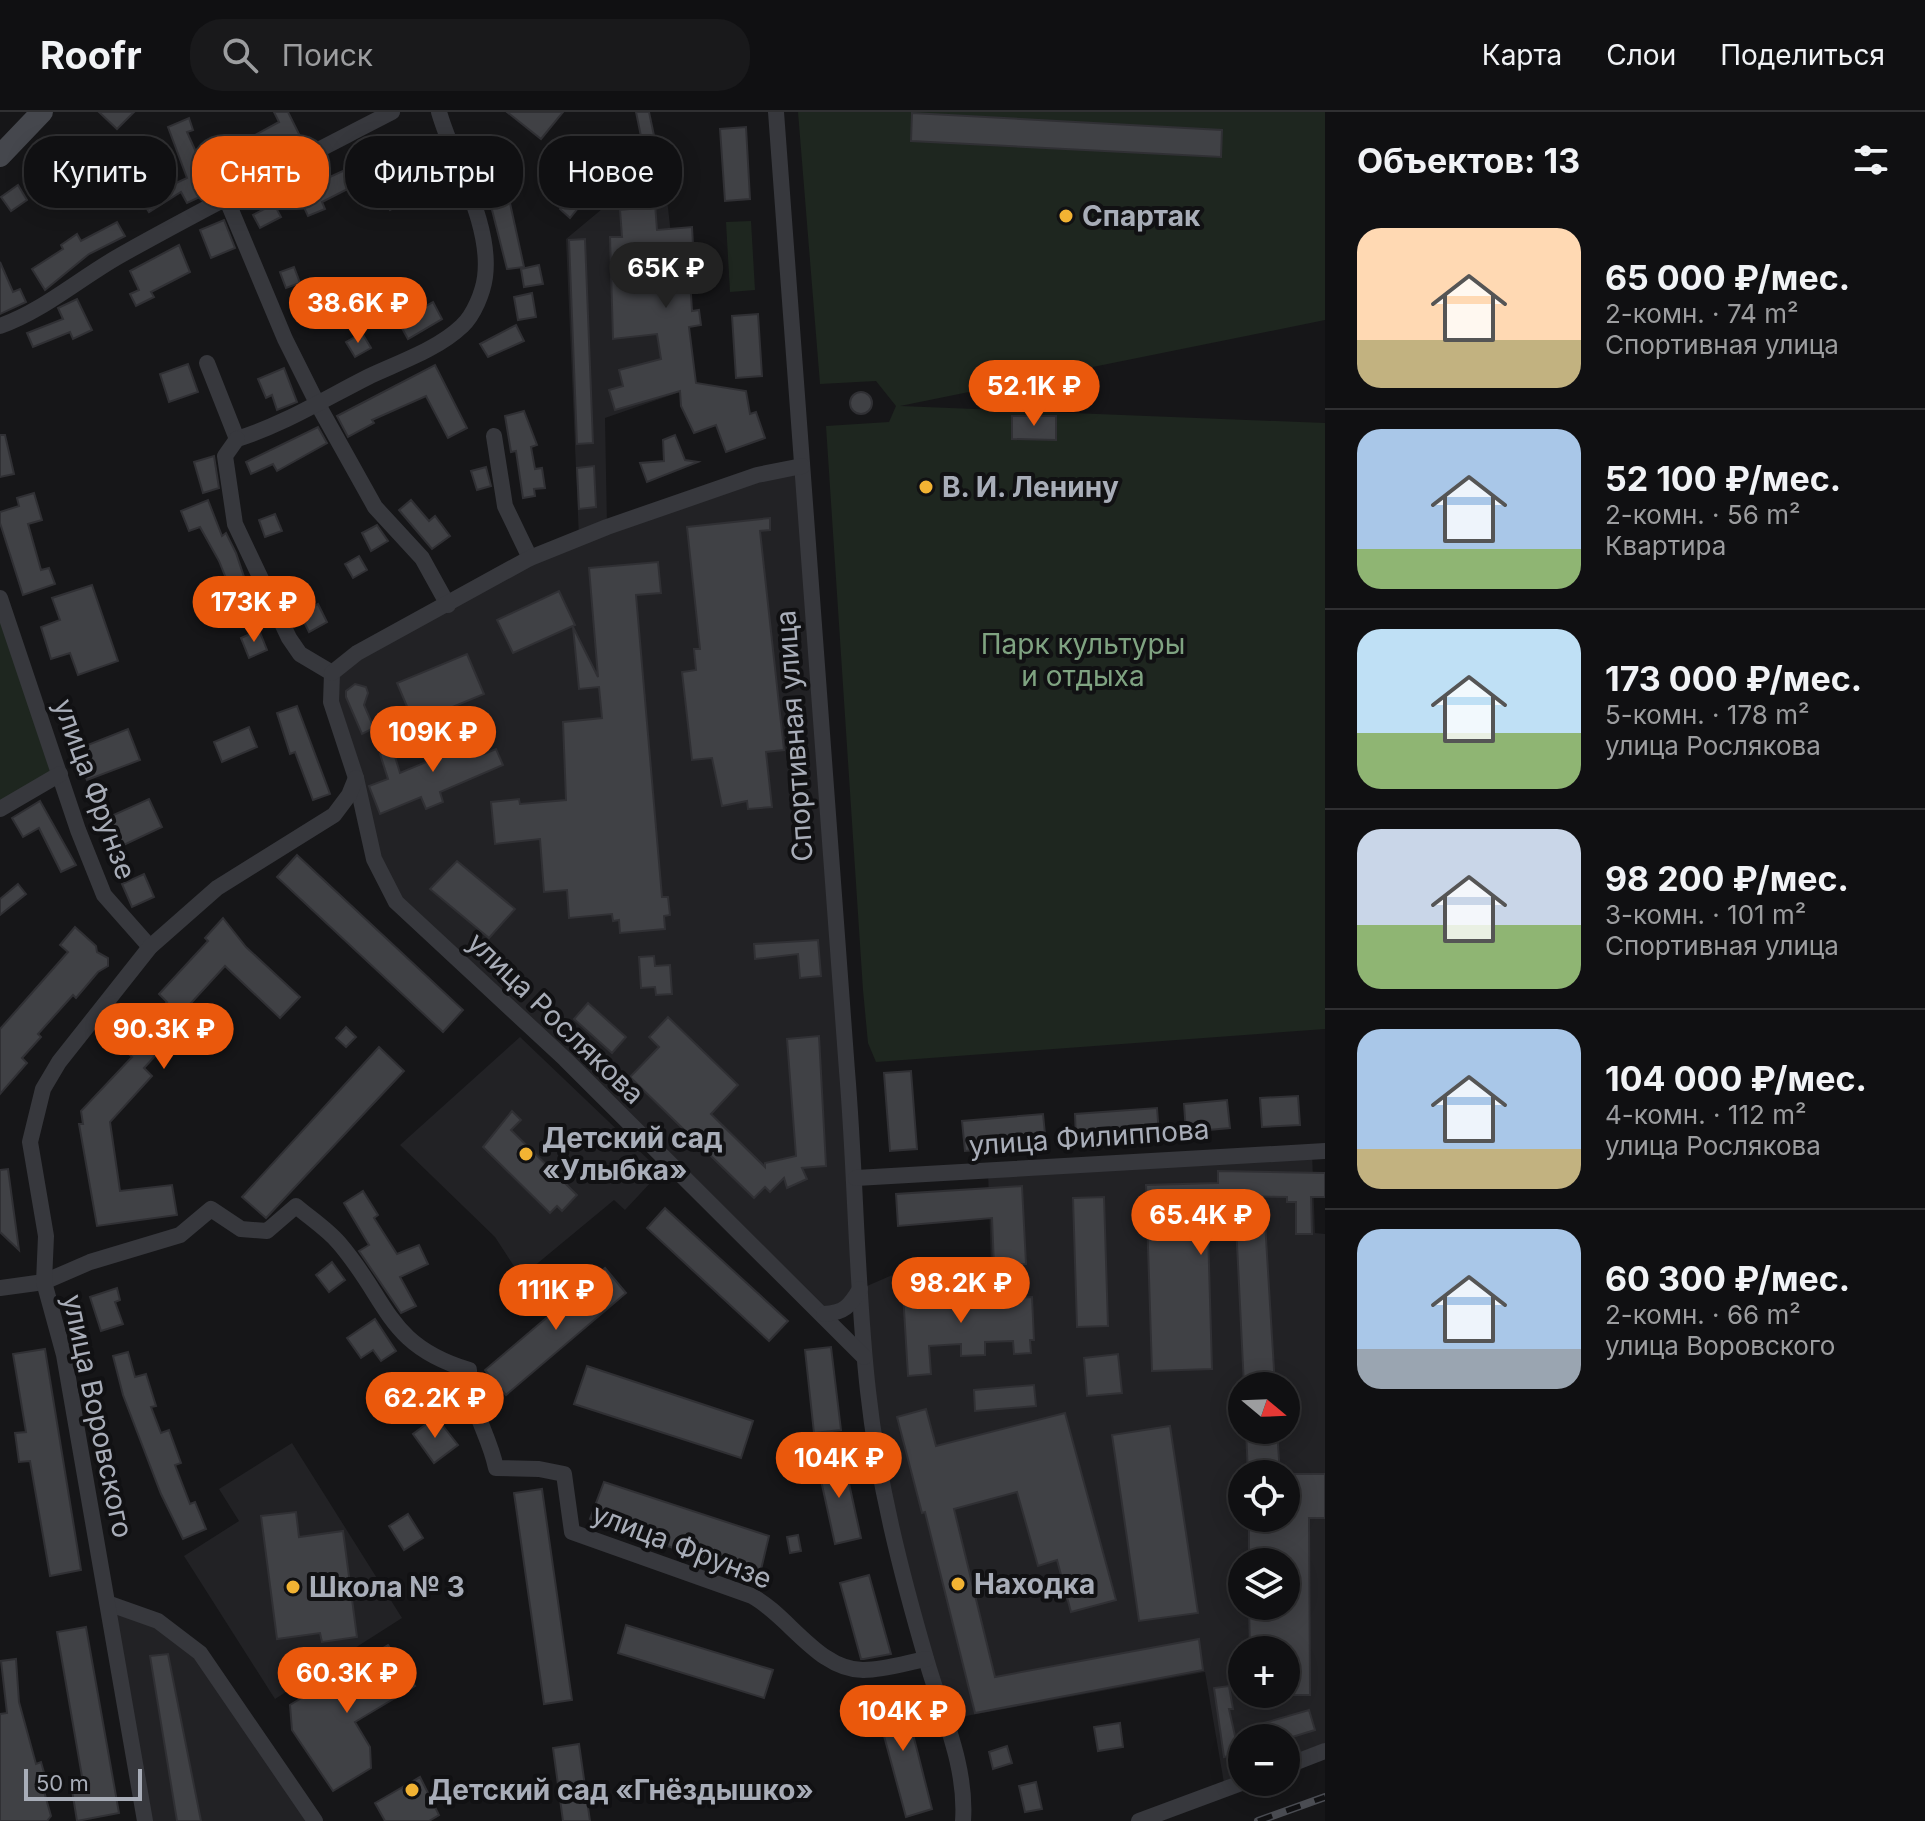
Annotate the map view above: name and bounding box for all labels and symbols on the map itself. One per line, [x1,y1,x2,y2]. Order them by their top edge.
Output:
place label: Спартак [1082,199,1201,233]
marker: Спартак [1057,207,1075,225]
pin: 65K ₽ [610,242,722,310]
pin: 38.6K ₽ [284,277,432,345]
pin: 52.1K ₽ [960,360,1108,428]
place label: В. И. Ленину [942,470,1119,504]
marker: В. И. Ленину [917,478,935,496]
pin: 173K ₽ [189,576,319,644]
street label: Спортивная улица [768,609,820,863]
park label: Парк культуры и отдыха [981,627,1185,693]
street label: улица Фрунзе [47,694,143,884]
pin: 109K ₽ [368,706,498,774]
street label: улица Рослякова [461,925,651,1111]
pin: 90.3K ₽ [90,1003,238,1071]
street label: улица Филиппова [968,1112,1210,1162]
place label: Детский сад «Улыбка» [542,1121,723,1187]
marker: Детский сад «Улыбка» [517,1145,535,1163]
pin: 65.4K ₽ [1127,1189,1275,1257]
pin: 98.2K ₽ [887,1257,1035,1325]
pin: 111K ₽ [491,1264,621,1332]
street label: улица Воровского [56,1291,140,1541]
pin: 62.2K ₽ [361,1372,509,1440]
north arrow [1228,1372,1300,1444]
pin: 104K ₽ [774,1432,904,1500]
street label: улица Фрунзе [587,1496,777,1596]
place label: Находка [974,1567,1095,1601]
place label: Школа № 3 [309,1570,465,1604]
marker: Находка [949,1575,967,1593]
marker: Школа № 3 [284,1578,302,1596]
pin: 60.3K ₽ [273,1647,421,1715]
pin: 104K ₽ [838,1685,968,1753]
scale bar [24,1765,142,1801]
place label: Детский сад «Гнёздышко» [428,1773,814,1807]
marker: Детский сад «Гнёздышко» [403,1781,421,1799]

